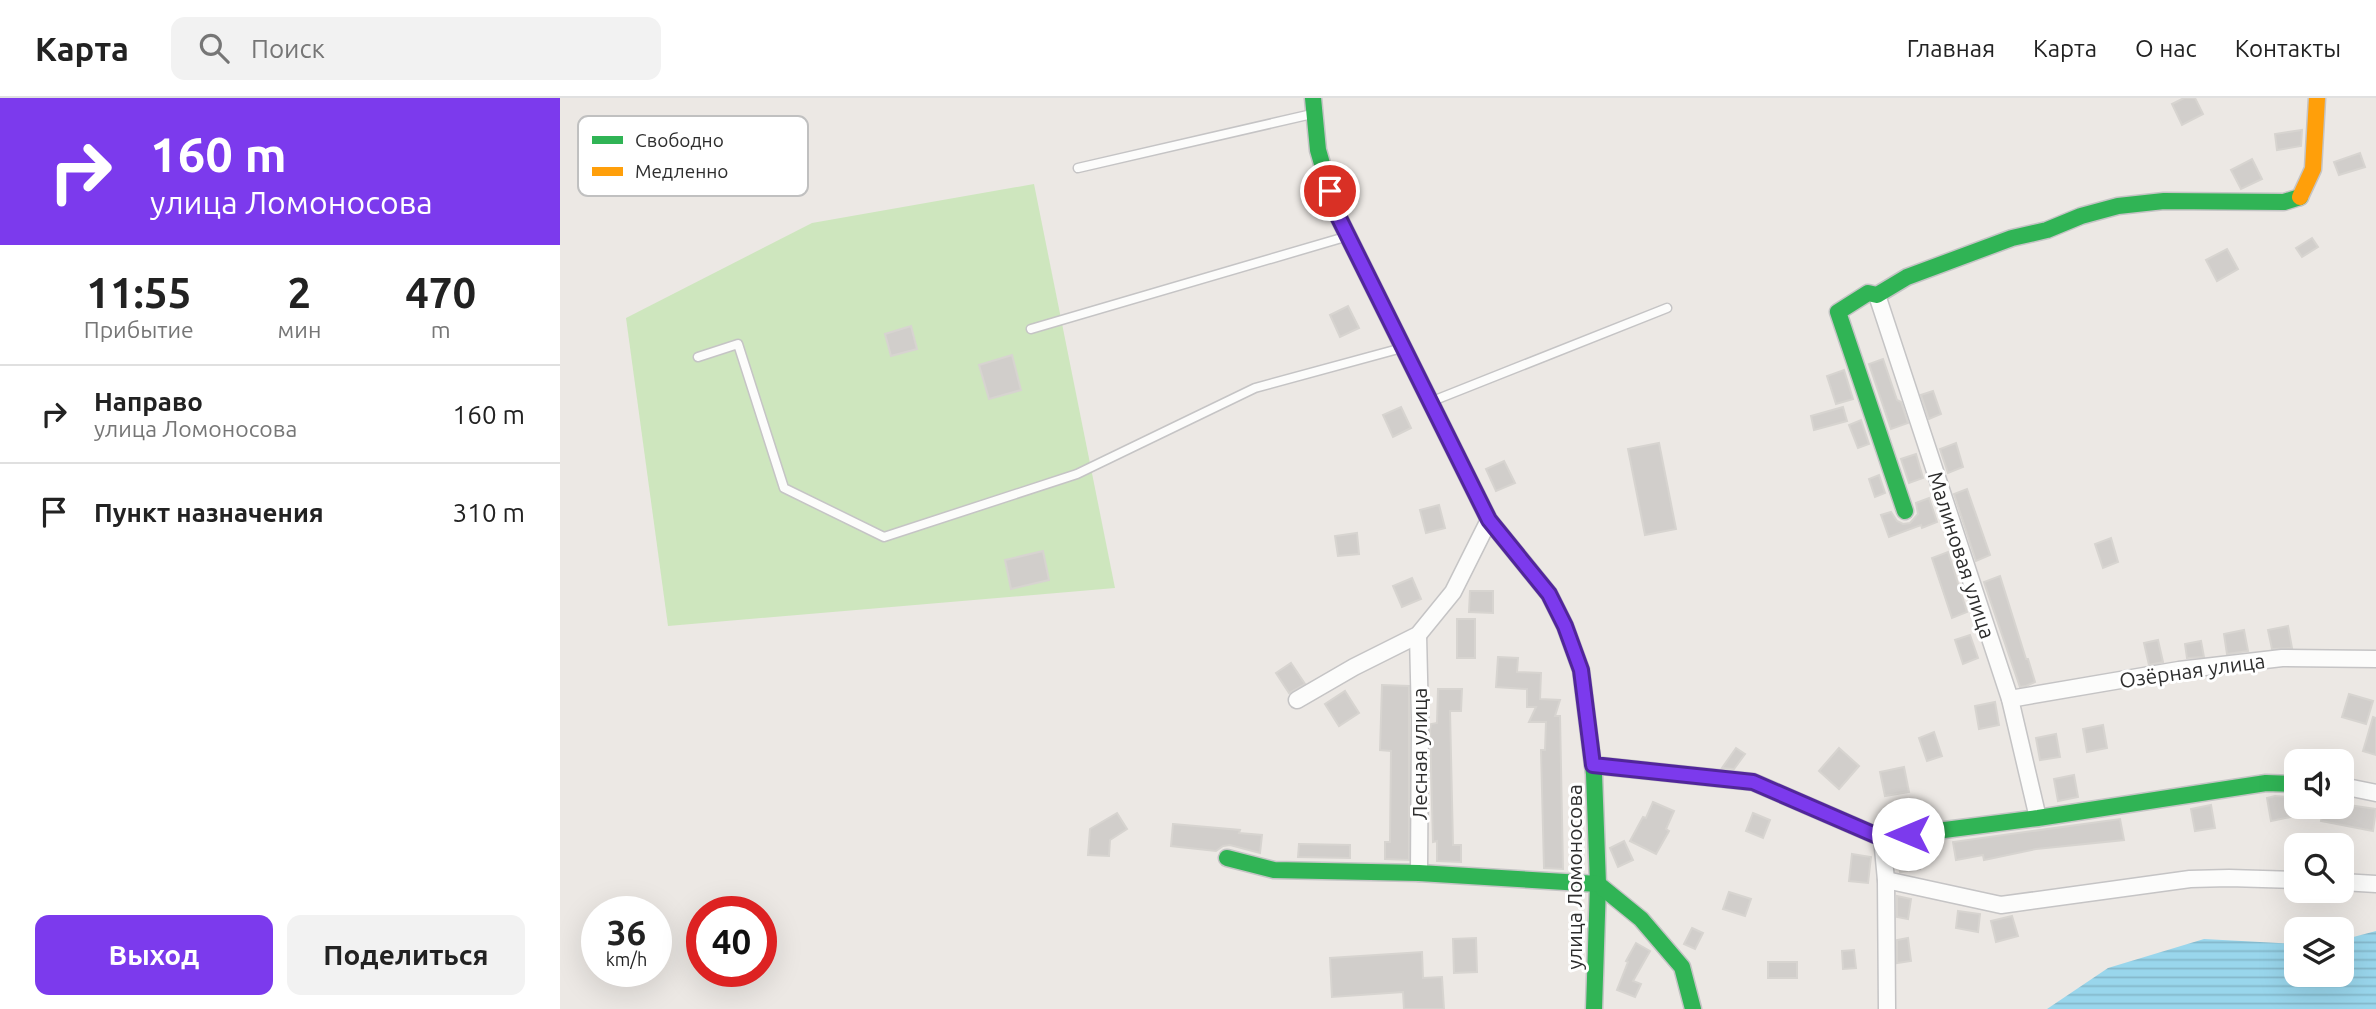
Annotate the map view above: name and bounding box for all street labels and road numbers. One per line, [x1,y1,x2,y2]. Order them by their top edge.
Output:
street label: Малиновая улица [1924,468,2000,642]
street label: Озёрная улица [2118,648,2266,692]
street label: Лесная улица [1407,688,1431,820]
street label: улица Ломоносова [1562,784,1586,970]

